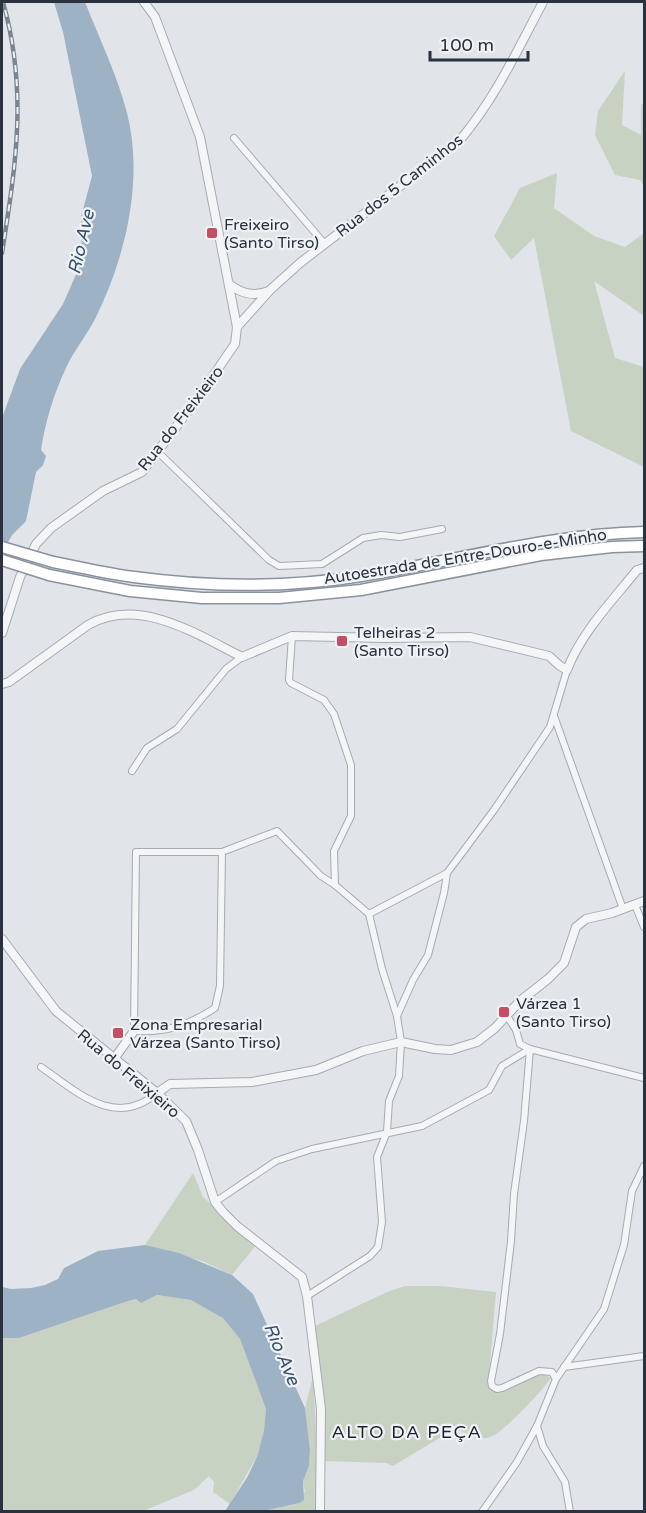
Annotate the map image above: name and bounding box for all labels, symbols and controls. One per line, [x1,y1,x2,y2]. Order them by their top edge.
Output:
scale bar [430,24,528,62]
text: 100 m [439,34,494,56]
street label: Rua dos 5 Caminhos [332,130,467,242]
water label: Rio Ave [63,207,99,276]
place label: Freixeiro (Santo Tirso) [224,215,319,253]
marker: Freixeiro (Santo Tirso) [205,226,219,240]
street label: Rua do Freixieiro [134,362,228,475]
street label: Autoestrada de Entre-Douro-e-Minho [322,525,608,589]
place label: Telheiras 2 (Santo Tirso) [354,623,449,661]
marker: Telheiras 2 (Santo Tirso) [335,634,349,648]
place label: Várzea 1 (Santo Tirso) [516,994,611,1032]
marker: Várzea 1 (Santo Tirso) [497,1005,511,1019]
place label: Zona Empresarial Várzea (Santo Tirso) [130,1015,281,1053]
street label: Rua do Freixieiro [73,1025,184,1122]
marker: Zona Empresarial Várzea (Santo Tirso) [111,1026,125,1040]
water label: Rio Ave [259,1320,305,1389]
district label: ALTO DA PEÇA [331,1421,483,1443]

